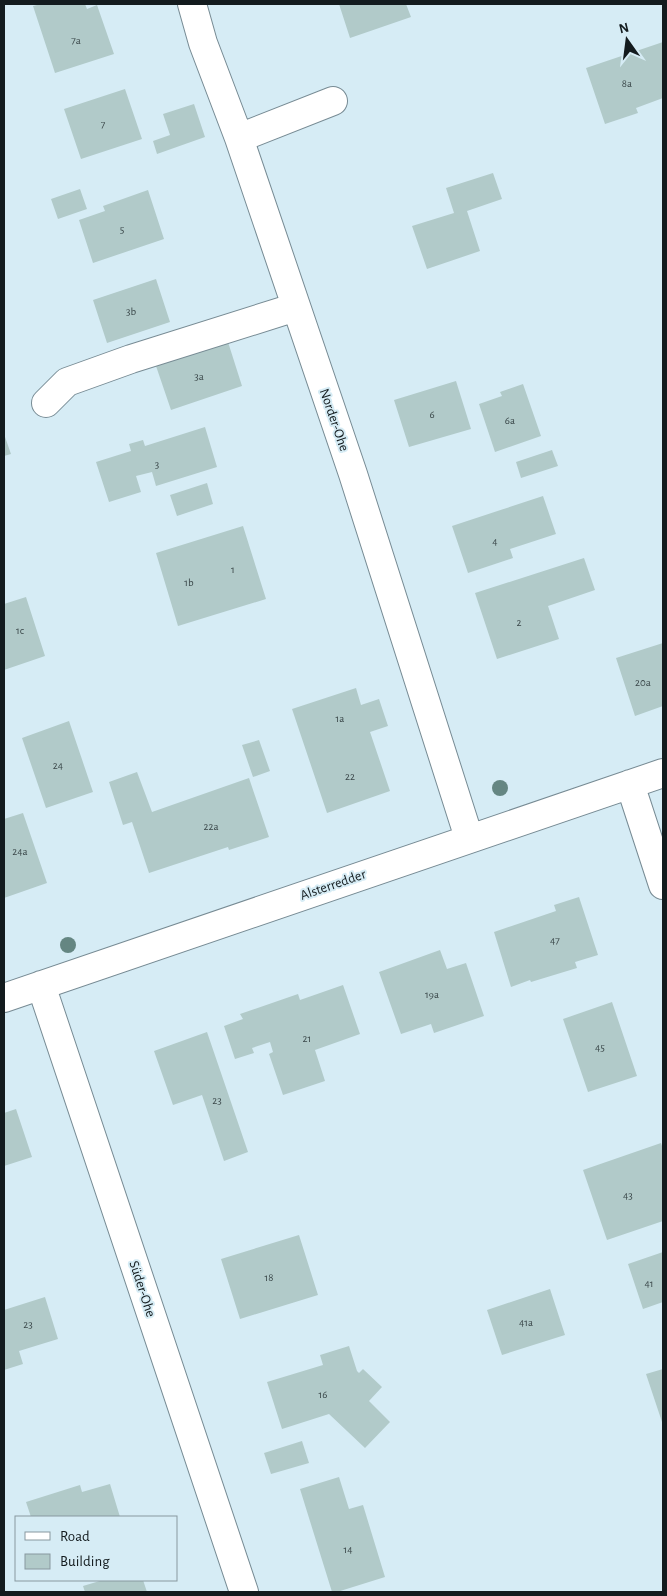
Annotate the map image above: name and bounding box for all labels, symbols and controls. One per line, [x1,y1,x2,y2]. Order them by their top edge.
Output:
north arrow [602,15,652,65]
text: N [618,20,631,36]
house number: 7a [71,35,81,46]
house number: 8a [622,78,632,89]
house number: 7 [101,119,106,130]
house number: 5 [120,224,125,235]
house number: 3b [126,306,136,317]
house number: 3a [194,371,204,382]
street label: Norder-Ohe [317,387,351,453]
house number: 6 [429,409,435,420]
house number: 6a [505,415,515,426]
house number: 3 [155,459,160,470]
house number: 4 [492,536,498,547]
house number: 1 [231,564,235,575]
house number: 1b [184,577,194,588]
house number: 2 [516,617,522,628]
house number: 1c [16,625,25,636]
house number: 20a [635,677,651,688]
house number: 1a [336,713,344,724]
house number: 24 [53,760,63,771]
house number: 22 [345,771,355,782]
house number: 22a [203,821,219,832]
house number: 24a [12,846,28,857]
street label: Alsterredder [298,867,368,903]
house number: 47 [550,935,560,946]
house number: 19a [425,989,439,1000]
house number: 21 [303,1033,311,1044]
house number: 45 [595,1042,605,1053]
house number: 23 [212,1095,222,1106]
house number: 43 [623,1190,633,1201]
street label: Süder-Ohe [126,1259,158,1319]
house number: 18 [265,1272,274,1283]
house number: 41 [644,1278,654,1289]
house number: 41a [519,1317,533,1328]
house number: 23 [23,1319,33,1330]
house number: 16 [319,1389,327,1400]
legend [15,1516,178,1581]
text: Road [60,1529,90,1544]
house number: 14 [343,1544,353,1555]
text: Building [60,1554,110,1569]

